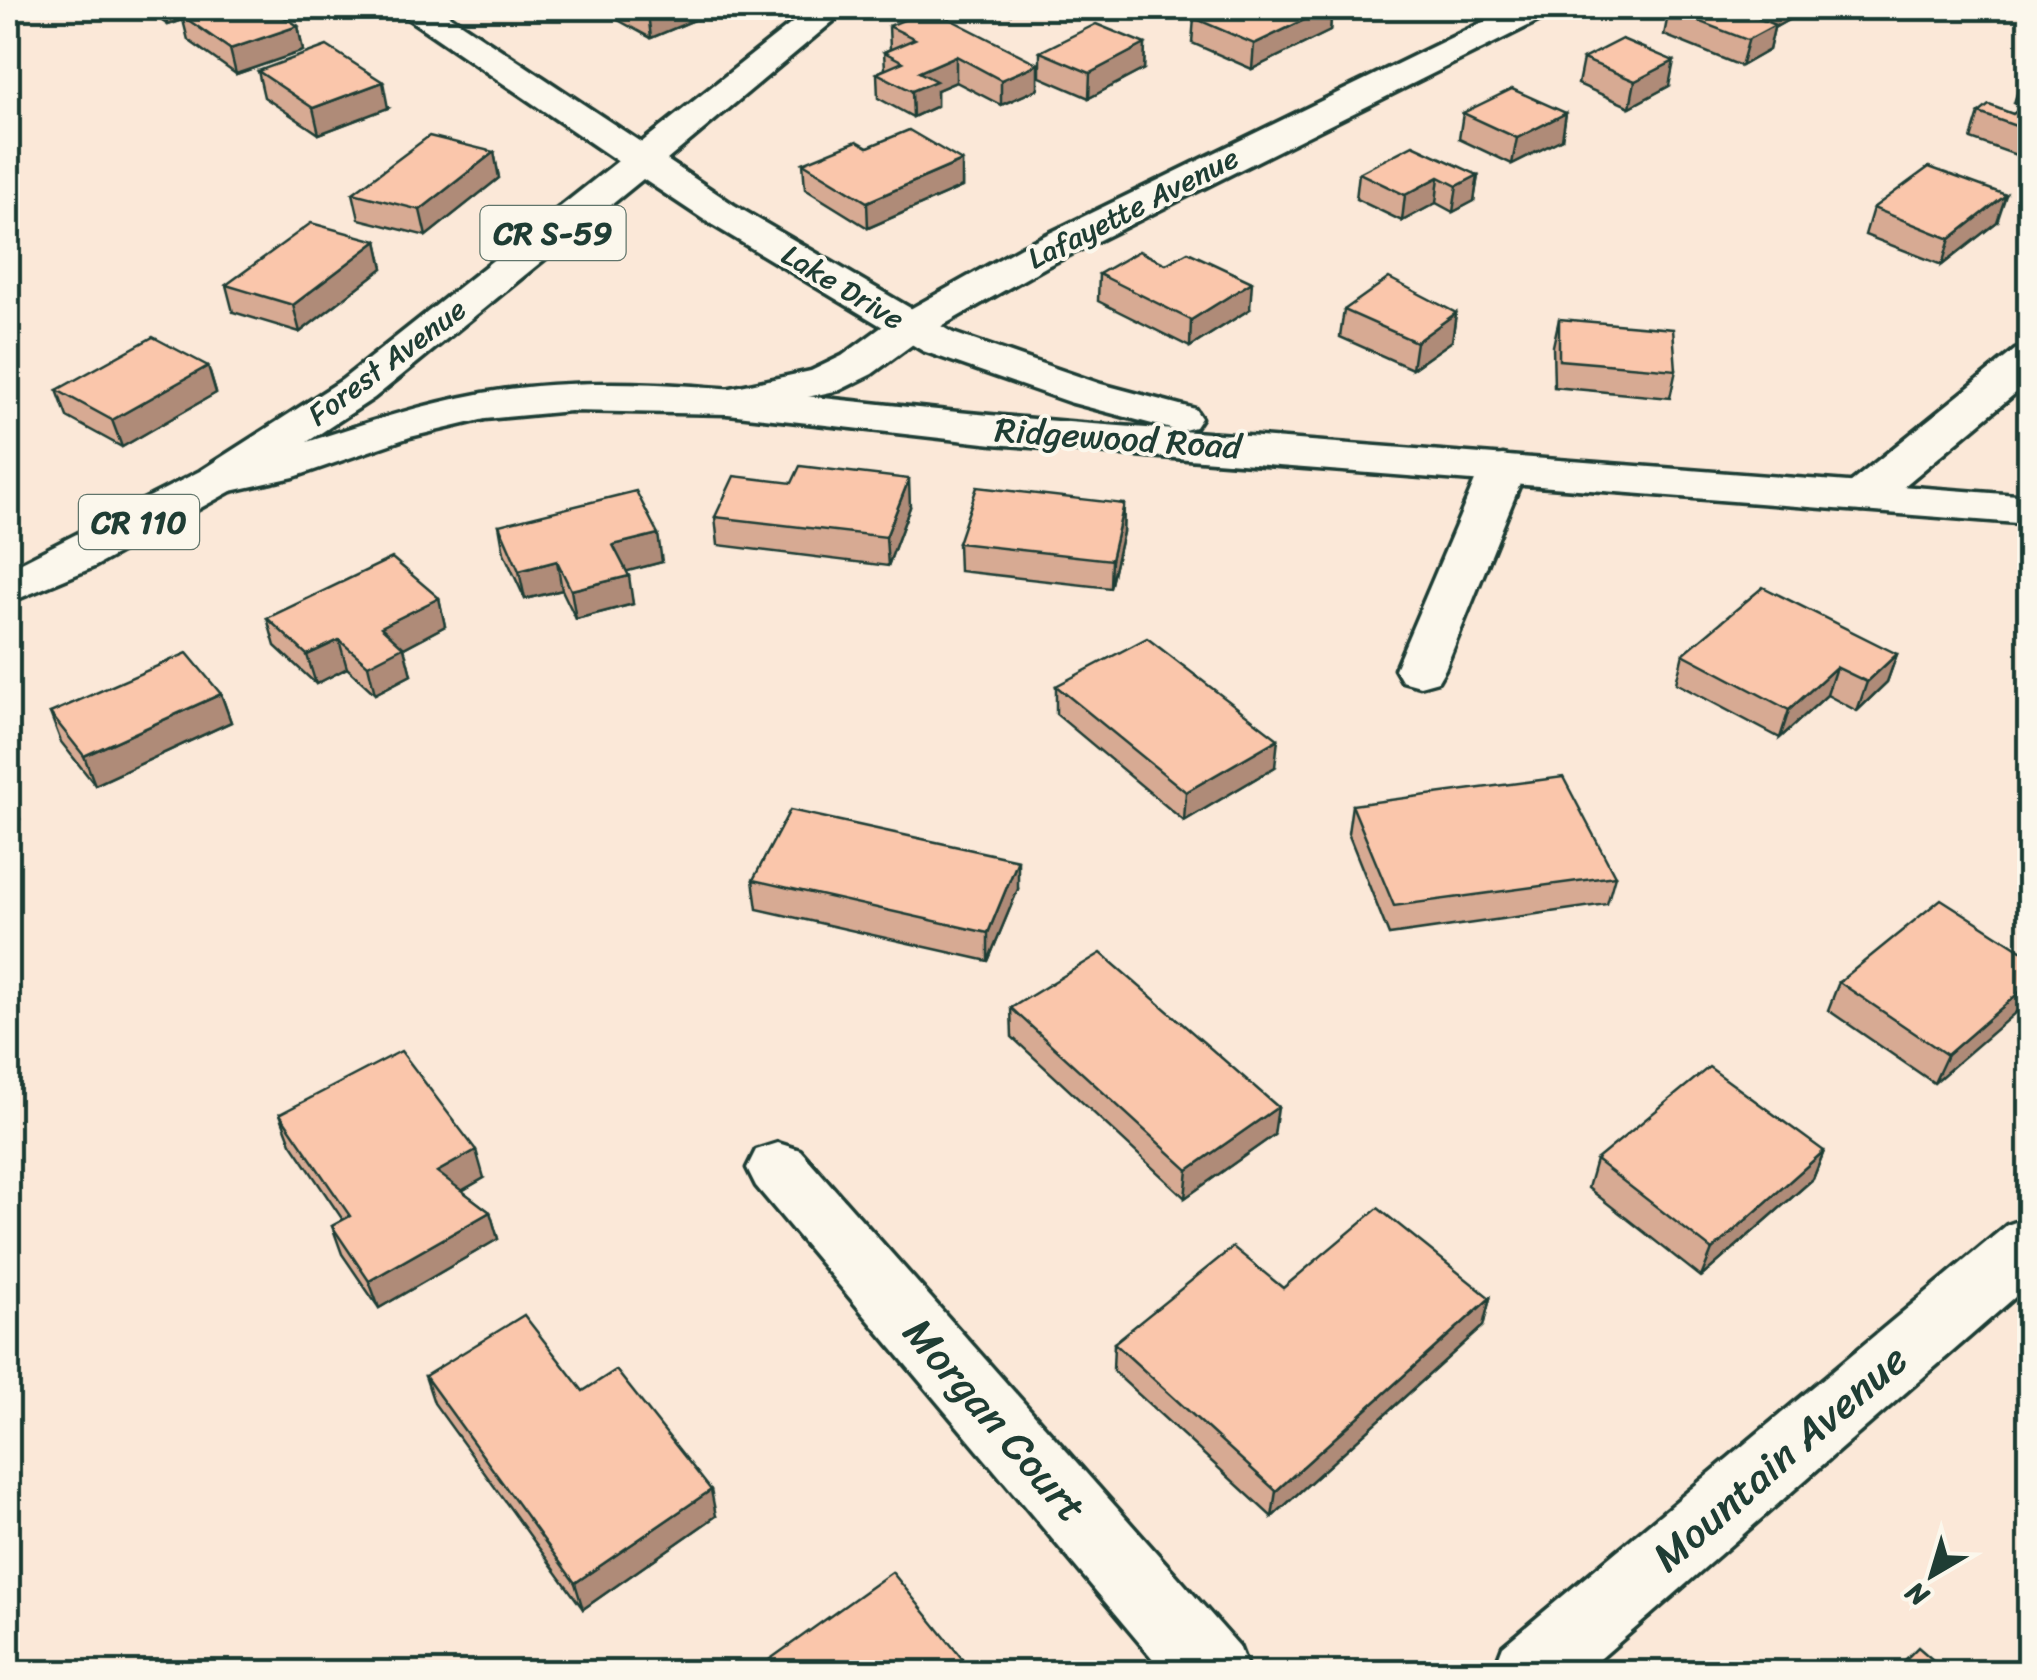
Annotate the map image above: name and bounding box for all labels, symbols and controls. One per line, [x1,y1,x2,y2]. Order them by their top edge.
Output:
street label: Lafayette Avenue [1017,131,1249,285]
road number: CR S-59 [480,206,626,260]
street label: Lake Drive [771,229,915,345]
street label: Forest Avenue [295,284,479,440]
street label: Ridgewood Road [993,398,1246,478]
road number: CR 110 [79,495,199,549]
street label: Morgan Court [884,1300,1106,1540]
street label: Mountain Avenue [1635,1325,1925,1591]
north arrow [1882,1525,1982,1625]
text: N [1894,1569,1940,1620]

